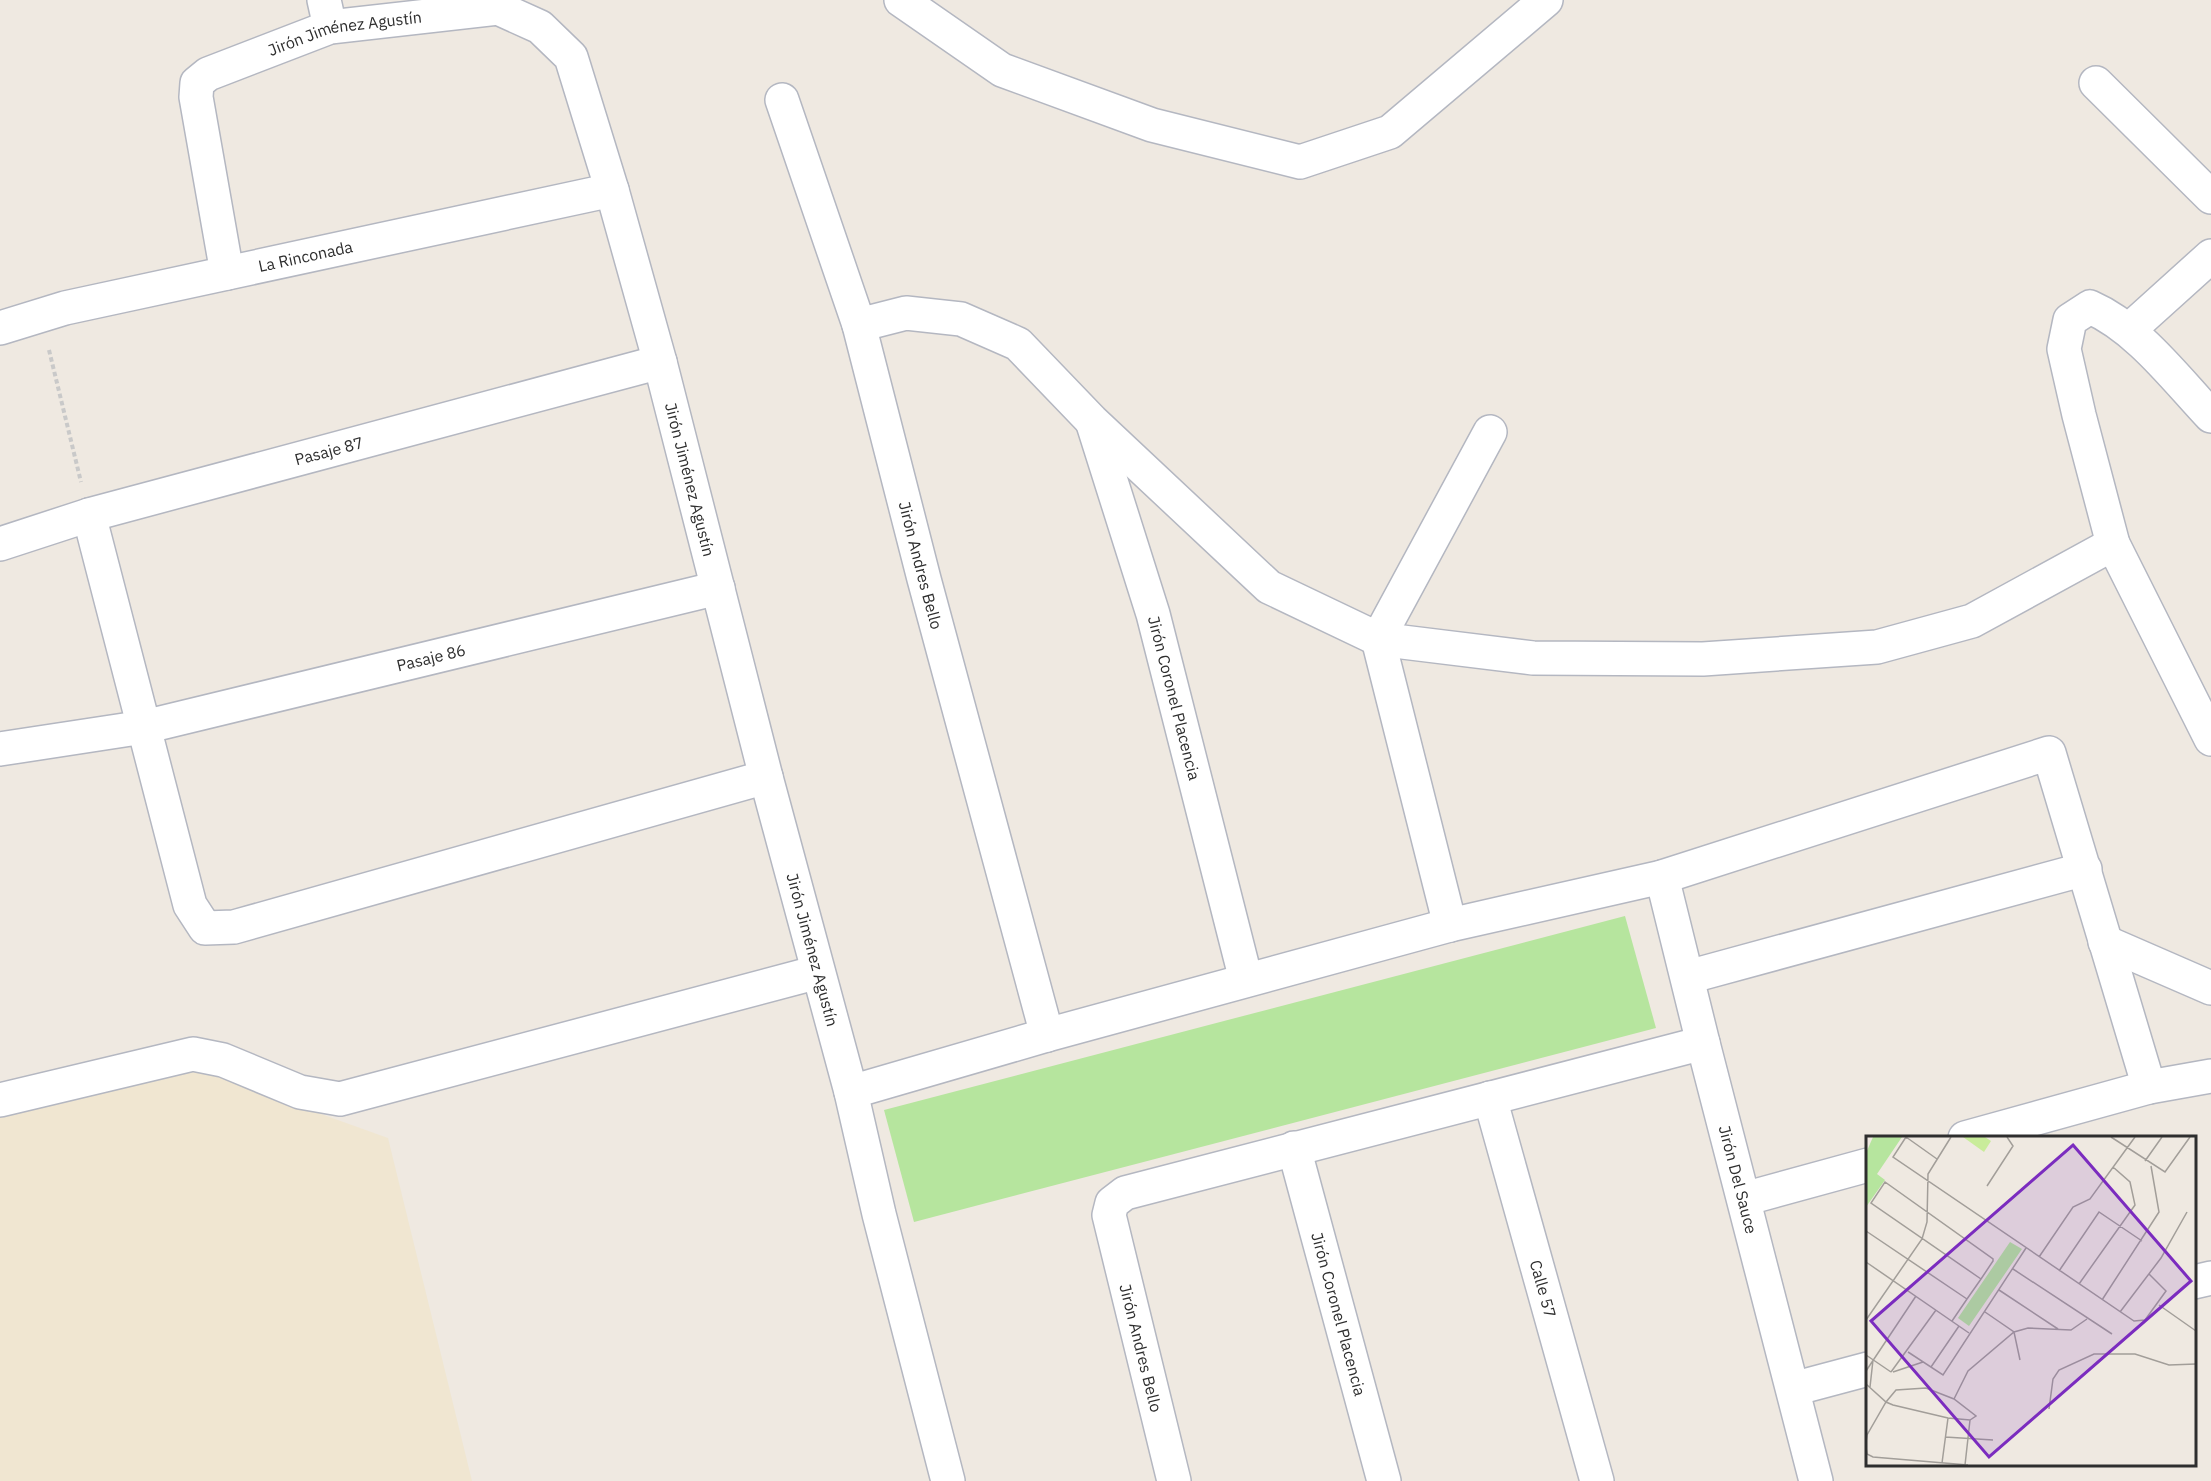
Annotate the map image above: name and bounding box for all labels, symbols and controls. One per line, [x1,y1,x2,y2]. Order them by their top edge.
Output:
street label: Jirón Jiménez Agustín [265,7,423,60]
street label: La Rinconada [256,236,355,276]
street label: Jirón Jiménez Agustín [661,400,719,558]
street label: Pasaje 87 [292,432,365,469]
street label: Jirón Andres Bello [895,499,947,632]
street label: Jirón Coronel Placencia [1144,614,1205,783]
street label: Pasaje 86 [395,640,468,675]
street label: Jirón Jiménez Agustín [782,871,843,1029]
street label: Jirón Del Sauce [1715,1123,1762,1236]
inset map [1866,1136,2196,1466]
street label: Jirón Coronel Placencia [1307,1230,1371,1398]
street label: Calle 57 [1526,1258,1561,1320]
street label: Jirón Andres Bello [1115,1282,1167,1414]

